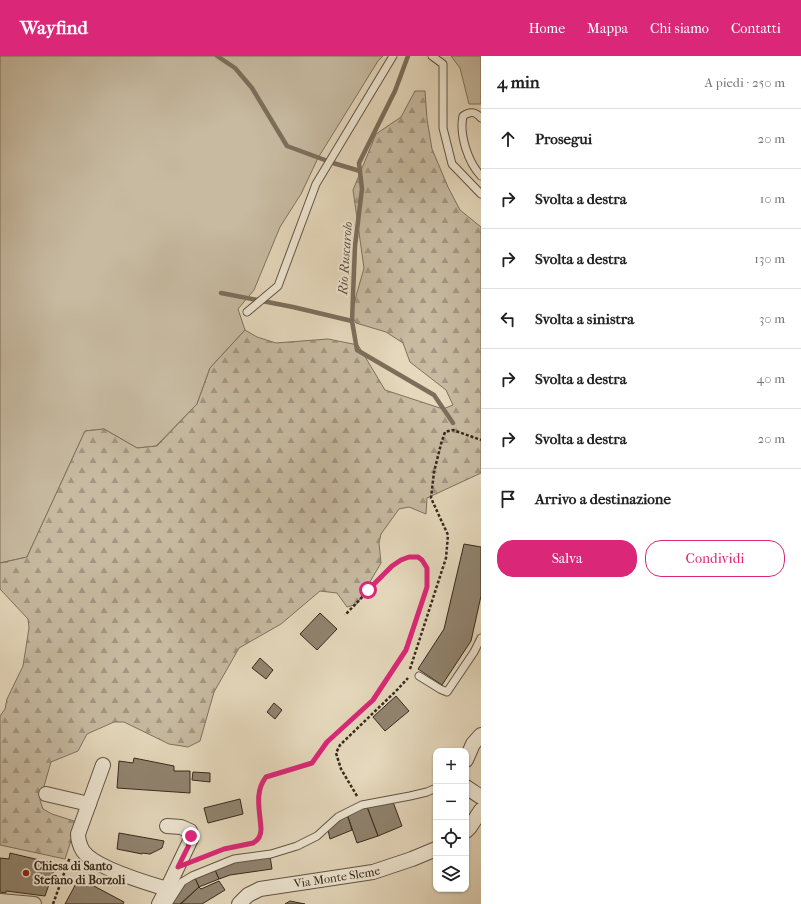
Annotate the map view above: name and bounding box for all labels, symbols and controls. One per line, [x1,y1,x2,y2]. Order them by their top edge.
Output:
text: Wayfind [20,17,88,39]
text: Home [529,20,565,37]
text: Mappa [587,20,628,37]
text: Chi siamo [650,20,709,37]
text: Contatti [731,20,781,37]
text: 4 min [497,72,540,92]
text: A piedi · 250 m [704,75,785,90]
icon: ahead [497,128,519,150]
text: Prosegui [535,130,592,148]
text: 20 m [758,131,785,146]
icon: right [497,188,519,210]
text: Svolta a destra [535,190,627,208]
text: 10 m [760,191,785,206]
water label: Rio Ruscarolo [335,220,355,296]
icon: right [497,248,519,270]
text: Svolta a destra [535,250,627,268]
text: 130 m [754,251,785,266]
icon: left [497,308,519,330]
text: Svolta a sinistra [535,310,634,328]
text: 30 m [759,311,785,326]
icon: right [497,368,519,390]
text: Svolta a destra [535,370,627,388]
text: 40 m [757,371,785,386]
icon: right [497,428,519,450]
text: Svolta a destra [535,430,627,448]
text: 20 m [758,431,785,446]
icon: arrive [497,488,519,510]
text: Arrivo a destinazione [535,490,671,508]
button: Salva [497,540,637,577]
button: Condividi [645,540,785,577]
route start [359,581,377,599]
map controls [433,748,469,892]
button: + [433,748,469,784]
button: − [433,784,469,820]
button: locate [433,820,469,856]
route end [182,827,200,845]
button: layers [433,856,469,892]
place label: Chiesa di Santo Stefano di Borzoli [34,859,126,887]
street label: Via Monte Sleme [292,863,382,891]
marker: Chiesa di Santo Stefano di Borzoli [21,868,31,878]

